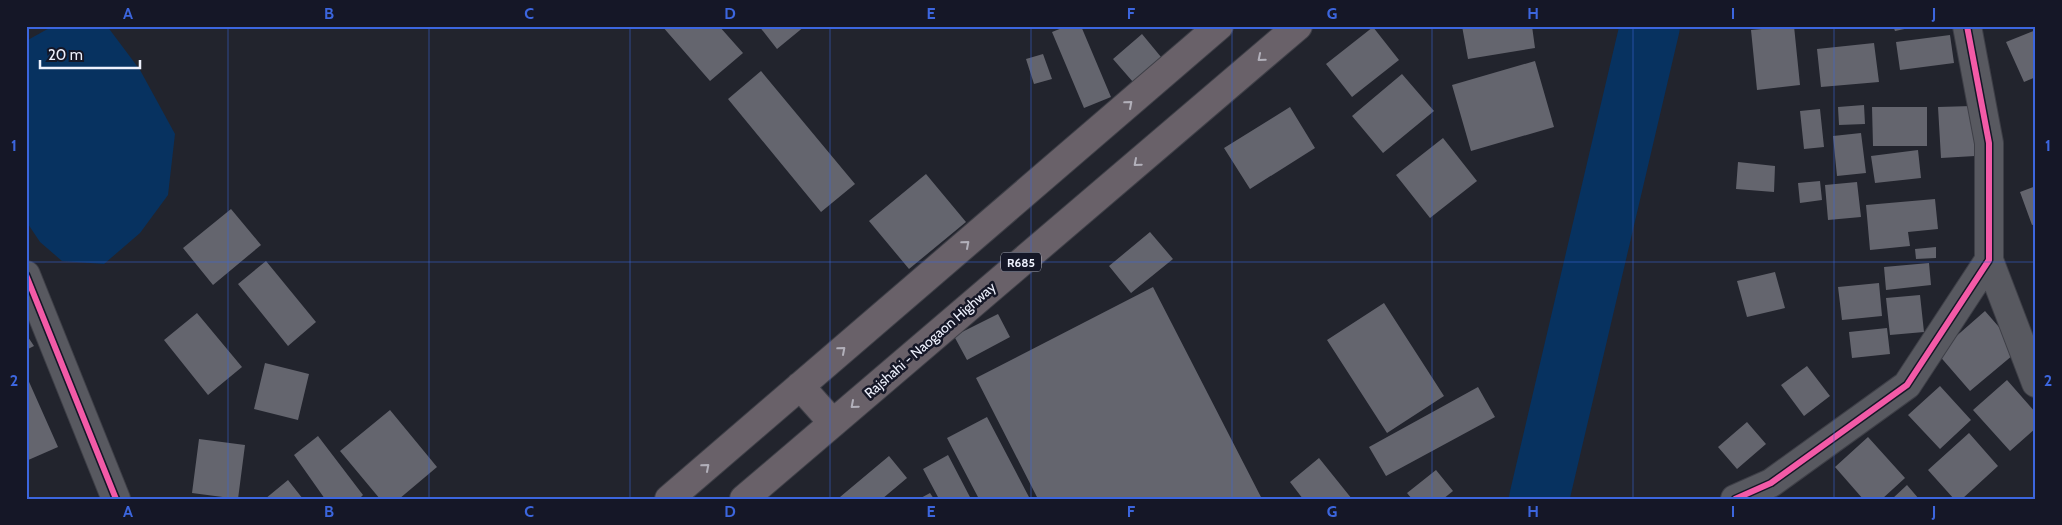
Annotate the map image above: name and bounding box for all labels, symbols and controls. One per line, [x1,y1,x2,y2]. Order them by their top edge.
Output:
text: A [123,4,133,23]
text: B [324,4,334,23]
text: C [524,4,534,23]
text: D [724,4,736,23]
text: E [926,4,936,23]
text: F [1127,4,1136,23]
text: G [1327,4,1337,23]
text: H [1527,4,1539,23]
text: I [1731,4,1735,23]
text: J [1931,4,1936,23]
scale bar [40,38,140,70]
text: 20 m [48,46,83,64]
one-way arrow [1257,52,1266,61]
one-way arrow [1123,101,1132,110]
text: 1 [11,136,17,155]
text: 1 [2045,136,2051,155]
one-way arrow [1134,158,1143,166]
one-way arrow [960,241,969,250]
road number: R685 [1001,252,1041,272]
street label: Rajshahi - Naogaon Highway [861,278,999,402]
one-way arrow [837,347,846,356]
text: 2 [10,371,18,390]
text: 2 [2044,371,2052,390]
one-way arrow [850,400,859,409]
one-way arrow [700,464,709,473]
text: A [123,502,133,521]
text: B [324,502,334,521]
text: C [524,502,534,521]
text: D [724,502,736,521]
text: E [926,502,936,521]
text: F [1127,502,1136,521]
text: G [1327,502,1337,521]
text: H [1527,502,1539,521]
text: I [1731,502,1735,521]
text: J [1931,502,1936,521]

